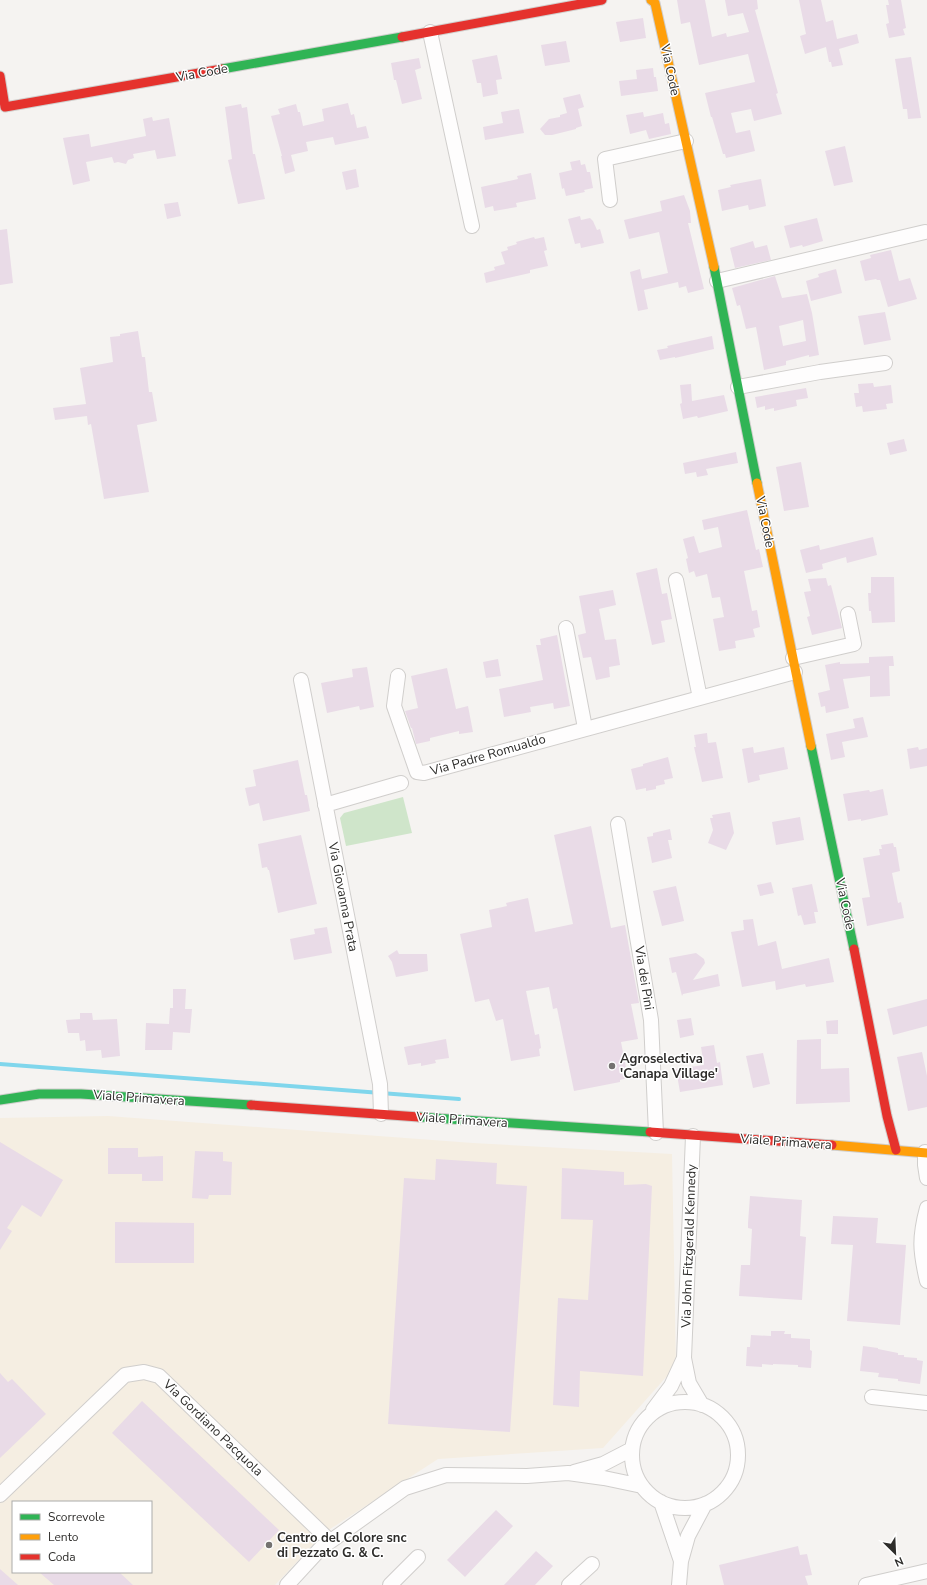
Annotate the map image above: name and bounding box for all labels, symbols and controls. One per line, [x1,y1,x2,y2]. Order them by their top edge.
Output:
street label: Via Code [656,42,684,97]
street label: Via Code [174,60,229,87]
street label: Via Code [751,494,779,549]
street label: Via Padre Romualdo [427,730,548,780]
street label: Via Giovanna Prata [323,840,362,953]
street label: Via Code [831,876,859,931]
street label: Via dei Pini [630,944,658,1011]
place label: Agroselectiva 'Canapa Village' [620,1050,718,1083]
marker: Agroselectiva 'Canapa Village' [607,1061,617,1071]
street label: Viale Primavera [92,1086,185,1110]
street label: Viale Primavera [415,1108,508,1132]
street label: Viale Primavera [739,1130,832,1154]
street label: Via John Fitzgerald Kennedy [677,1163,701,1329]
street label: Via Gordiano Pacquola [158,1375,267,1480]
legend [12,1501,152,1573]
text: Scorrevole [48,1509,105,1525]
text: Lento [48,1529,79,1545]
place label: Centro del Colore snc di Pezzato G. & C. [277,1529,407,1562]
north arrow [875,1533,915,1573]
marker: Centro del Colore snc di Pezzato G. & C. [264,1540,274,1550]
text: Coda [48,1549,76,1565]
text: N [892,1553,906,1570]

